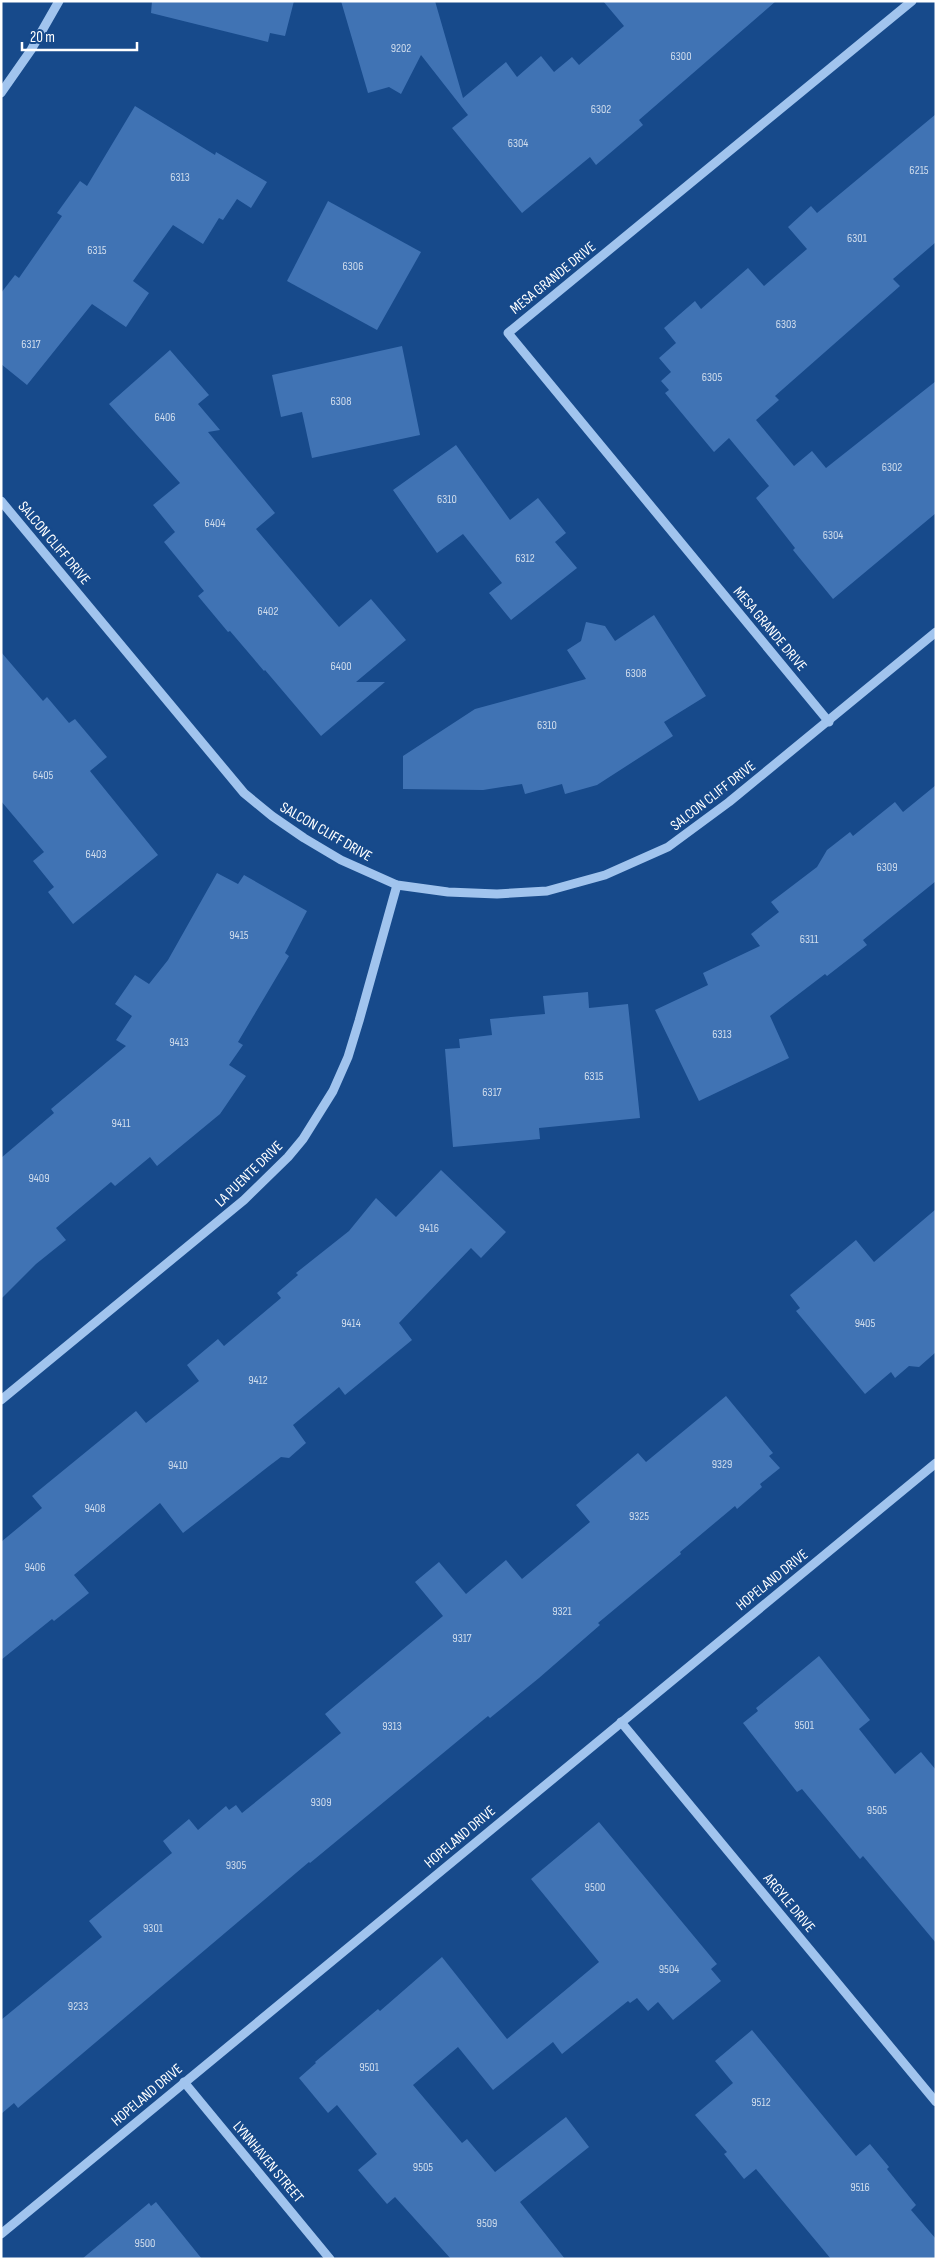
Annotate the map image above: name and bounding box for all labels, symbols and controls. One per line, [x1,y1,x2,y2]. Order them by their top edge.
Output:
scale bar [22,20,138,52]
text: 20 m [30,28,55,47]
house number: 9202 [391,41,411,56]
house number: 6300 [671,49,692,64]
house number: 6302 [591,102,611,117]
house number: 6304 [508,136,528,151]
house number: 6215 [909,163,929,178]
house number: 6313 [170,170,190,185]
house number: 6301 [847,231,868,246]
street label: MESA GRANDE DRIVE [506,238,600,318]
house number: 6315 [87,243,107,258]
house number: 6306 [343,259,363,274]
house number: 6303 [776,317,796,332]
house number: 6317 [21,337,41,352]
house number: 6305 [702,370,722,385]
house number: 6308 [331,394,351,409]
house number: 6406 [154,410,176,425]
house number: 6302 [882,460,902,475]
house number: 6310 [437,492,457,507]
street label: SALCON CLIFF DRIVE [14,497,94,589]
house number: 6404 [205,516,225,531]
house number: 6304 [823,528,843,543]
house number: 6312 [515,551,535,566]
street label: MESA GRANDE DRIVE [729,583,811,675]
house number: 6402 [258,604,278,619]
house number: 6400 [330,659,352,674]
house number: 6308 [626,666,646,681]
house number: 6310 [537,718,557,733]
street label: SALCON CLIFF DRIVE [667,757,759,835]
house number: 6405 [33,768,54,783]
street label: SALCON CLIFF DRIVE [277,798,375,866]
house number: 6403 [86,847,106,862]
house number: 6309 [877,860,897,875]
house number: 9415 [229,928,249,943]
house number: 6311 [800,932,819,947]
house number: 6313 [712,1027,732,1042]
house number: 9413 [169,1035,189,1050]
house number: 6315 [584,1069,604,1084]
house number: 6317 [482,1085,502,1100]
house number: 9411 [112,1116,131,1131]
street label: LA PUENTE DRIVE [211,1137,287,1211]
house number: 9409 [28,1171,50,1186]
house number: 9416 [419,1221,439,1236]
house number: 9414 [341,1316,361,1331]
house number: 9405 [855,1316,875,1331]
house number: 9412 [248,1373,268,1388]
house number: 9329 [712,1457,732,1472]
house number: 9410 [168,1458,188,1473]
house number: 9408 [85,1501,105,1516]
house number: 9325 [629,1509,649,1524]
street label: HOPELAND DRIVE [732,1545,812,1615]
house number: 9406 [25,1560,45,1575]
house number: 9321 [552,1604,573,1619]
house number: 9317 [452,1631,472,1646]
house number: 9501 [794,1718,815,1733]
house number: 9313 [382,1719,402,1734]
house number: 9309 [310,1795,332,1810]
street label: HOPELAND DRIVE [420,1802,500,1872]
house number: 9505 [867,1803,887,1818]
house number: 9305 [226,1858,246,1873]
street label: ARGYLE DRIVE [758,1869,819,1936]
house number: 9500 [585,1880,605,1895]
house number: 9301 [143,1921,164,1936]
house number: 9504 [659,1962,679,1977]
house number: 9233 [68,1999,88,2014]
street label: HOPELAND DRIVE [107,2060,187,2130]
house number: 9501 [359,2060,380,2075]
house number: 9512 [751,2095,771,2110]
street label: LYNNHAVEN STREET [228,2117,308,2207]
house number: 9505 [413,2160,433,2175]
house number: 9516 [850,2180,870,2195]
house number: 9509 [477,2216,497,2231]
house number: 9500 [135,2236,155,2251]

